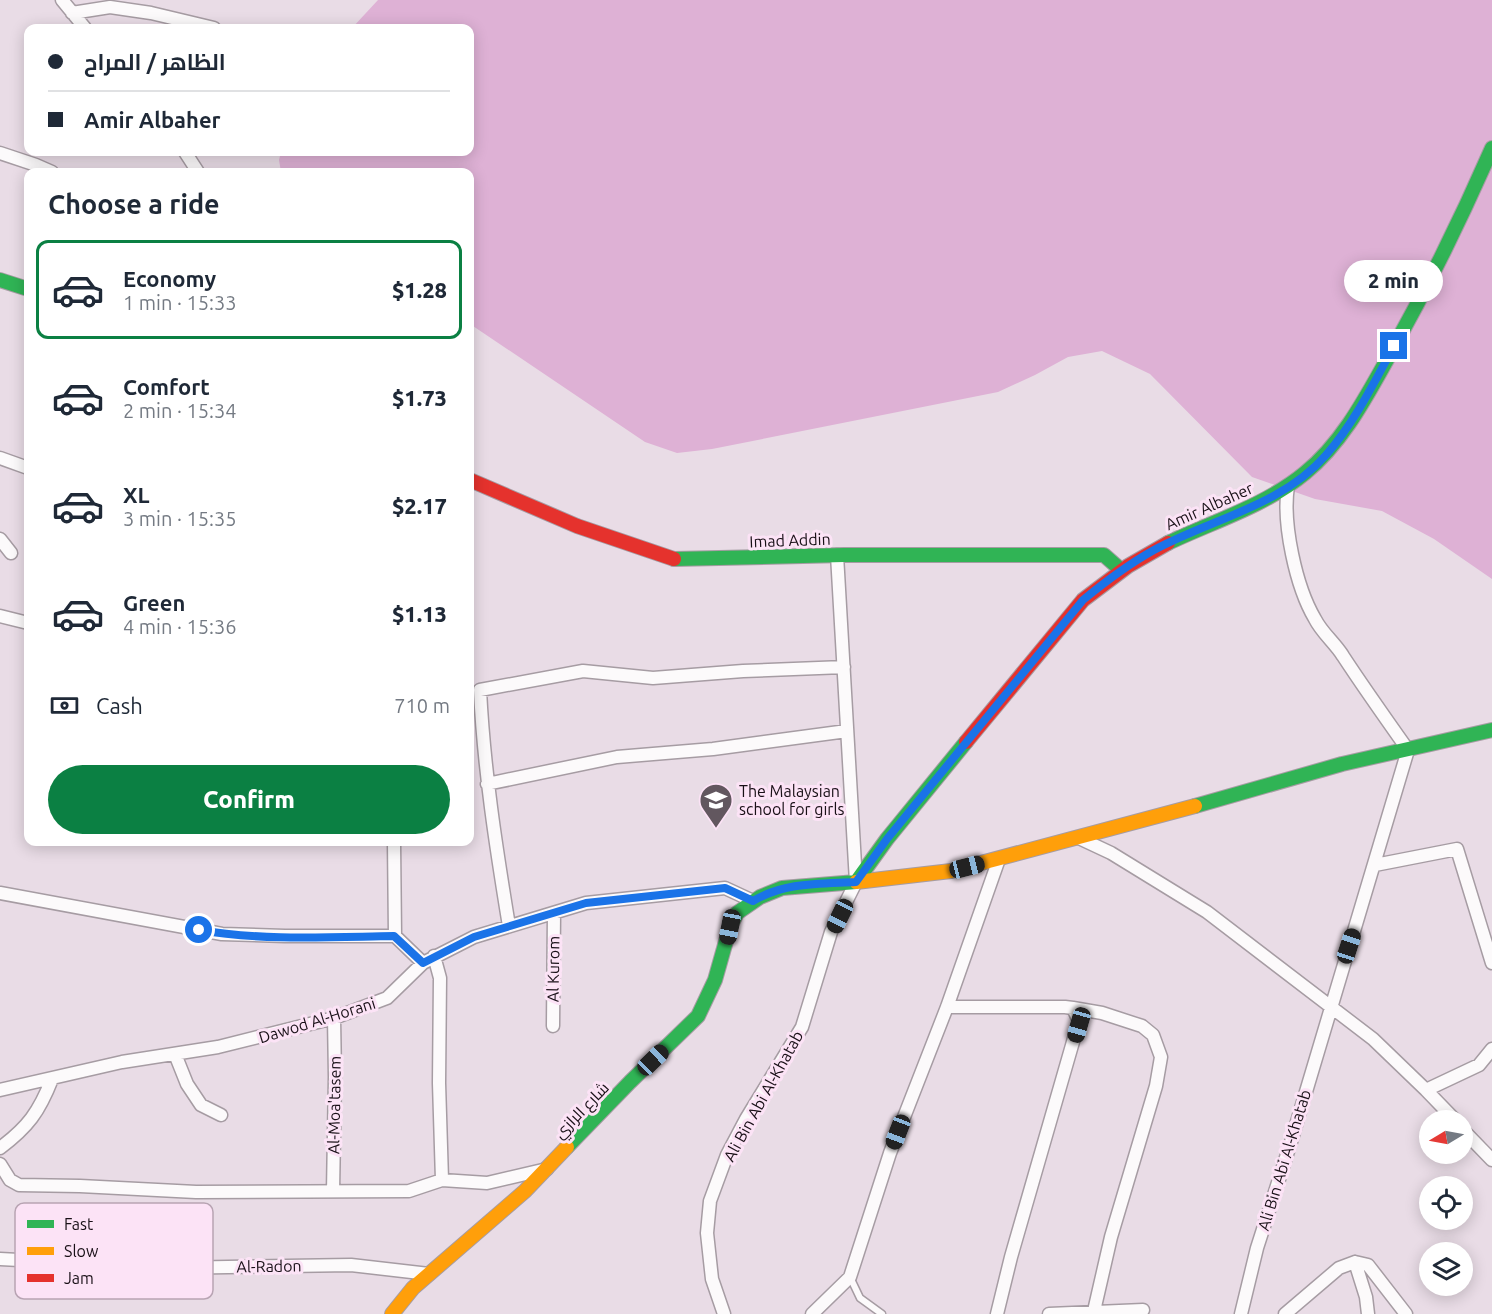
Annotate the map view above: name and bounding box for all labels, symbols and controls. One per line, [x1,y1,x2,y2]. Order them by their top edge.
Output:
text: الظاهر / المراح [84,49,226,74]
text: Amir Albaher [84,107,221,132]
text: Choose a ride [48,189,220,219]
callout: 2 min [1344,259,1444,301]
icon: car [51,263,105,317]
text: Economy [123,266,216,291]
text: 2 min [1368,269,1419,292]
text: $1.28 [392,277,447,302]
text: 1 min · 15:33 [123,291,237,314]
route end [1380,332,1407,359]
icon: car [51,371,105,425]
text: Comfort [123,374,210,399]
text: $1.73 [392,385,447,410]
text: 2 min · 15:34 [123,399,237,422]
icon: car [51,479,105,533]
street label: Amir Albaher [1162,479,1256,533]
text: XL [123,482,150,507]
text: $2.17 [392,493,447,518]
text: 3 min · 15:35 [123,507,237,530]
street label: Imad Addin [749,530,831,550]
icon: car [51,587,105,641]
text: Green [123,590,185,615]
text: $1.13 [392,601,447,626]
text: 4 min · 15:36 [123,615,237,638]
icon: cash [48,689,81,722]
text: Cash [96,693,143,718]
text: 710 m [394,694,450,717]
button: Confirm [48,765,450,834]
school or university icon: The Malaysian school for girls [698,782,734,829]
place label: The Malaysian school for girls [739,782,845,818]
car [947,854,987,880]
car [824,896,856,936]
car [718,908,742,946]
route start [185,916,212,943]
car [1335,926,1363,966]
street label: Al Kurom [543,936,563,1002]
street label: Dawod Al-Horani [256,994,378,1046]
car [1065,1005,1093,1045]
street label: Ali Bin Abi Al-Khatab [720,1028,806,1164]
car [634,1041,672,1079]
street label: Al-Moa'tasem [324,1056,344,1154]
street label: شارع الرازي [550,1078,616,1145]
street label: Ali Bin Abi Al-Khatab [1254,1087,1314,1233]
north arrow [1419,1110,1473,1164]
map controls [1419,1110,1473,1296]
car [883,1112,913,1152]
button: locate [1419,1176,1473,1230]
legend [15,1203,213,1299]
text: Fast [64,1215,94,1233]
text: Slow [64,1242,99,1260]
button: layers [1419,1242,1473,1296]
street label: Al-Radon [236,1256,302,1276]
text: Jam [64,1269,94,1287]

